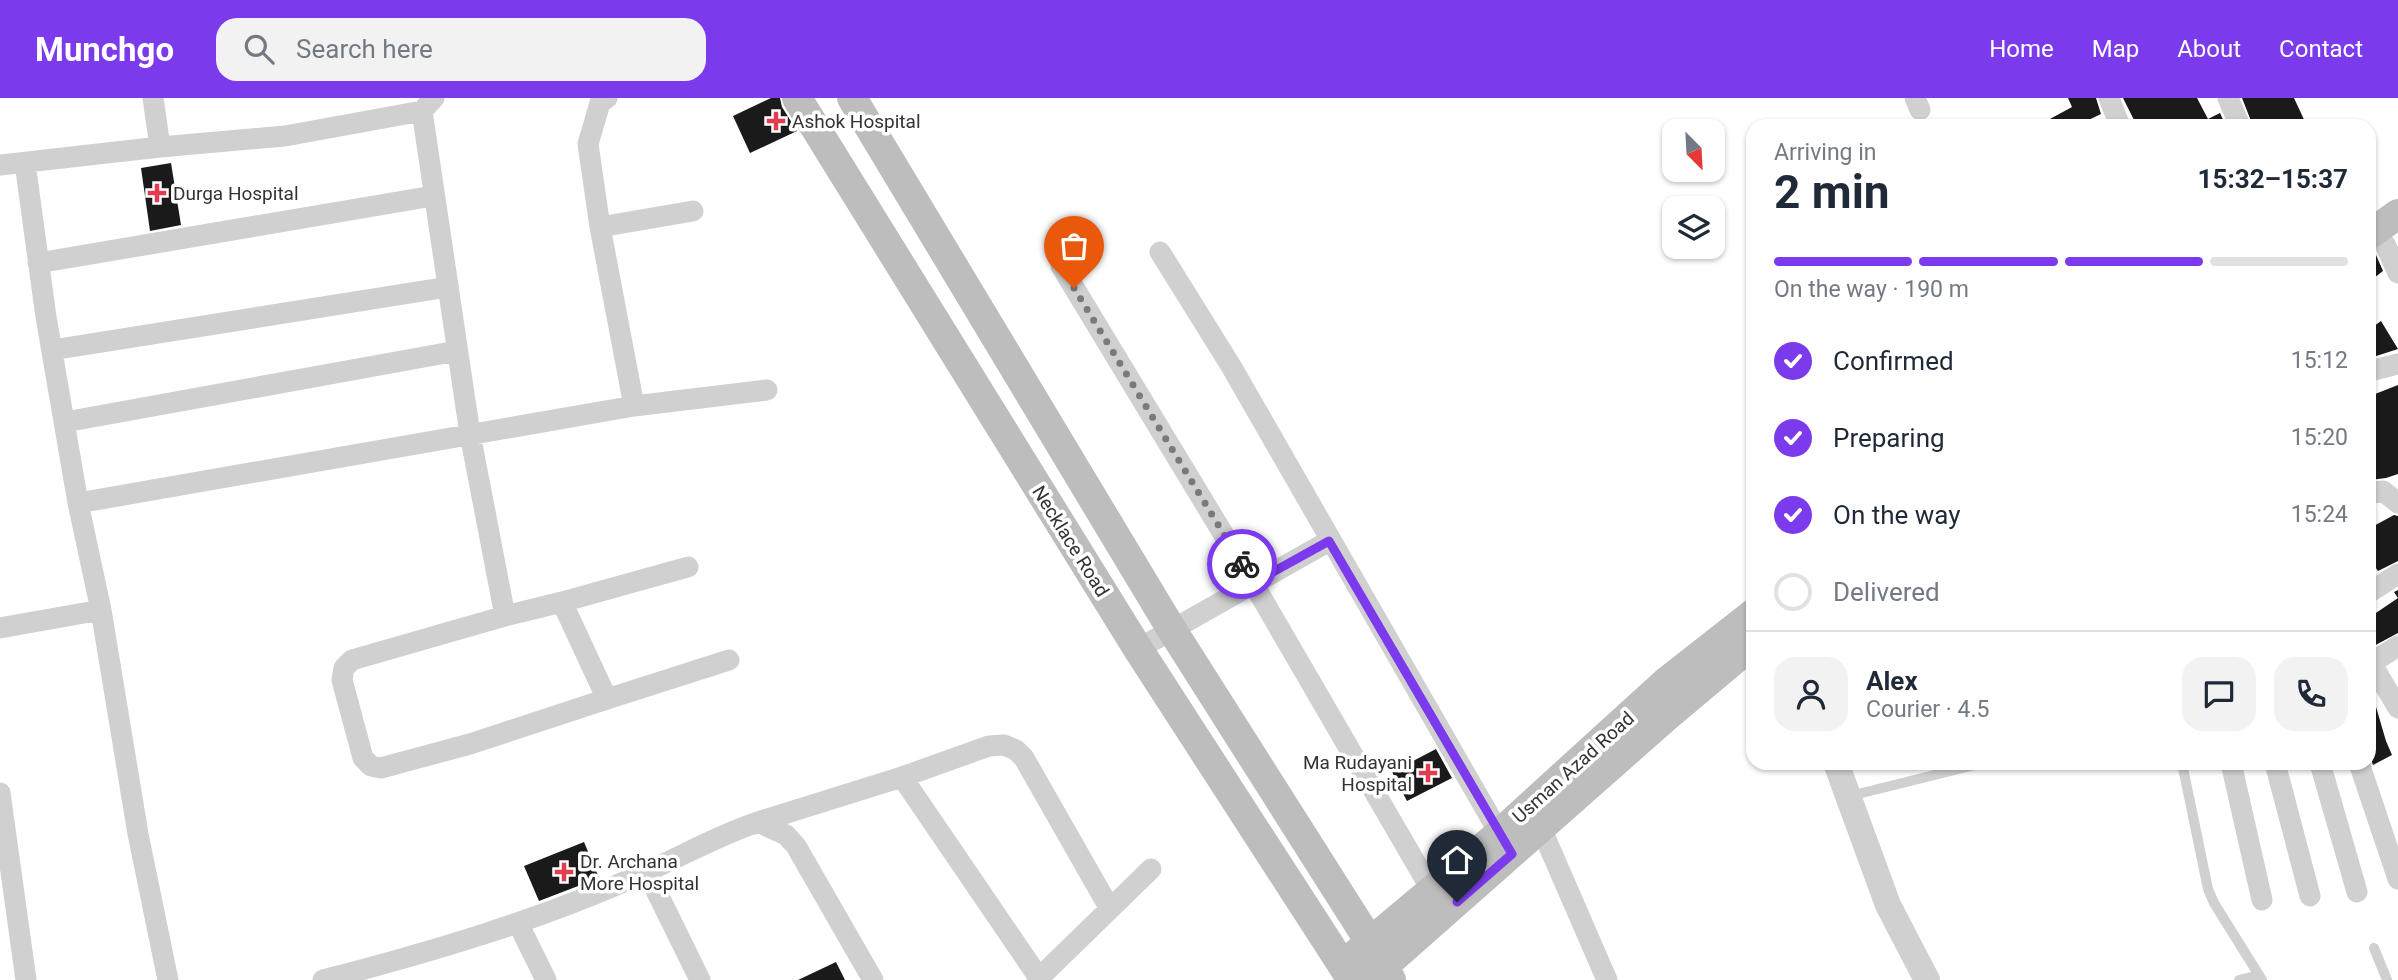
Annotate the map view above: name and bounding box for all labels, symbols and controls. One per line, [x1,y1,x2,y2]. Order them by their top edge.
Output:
search box [216,18,706,81]
text: Munchgo [35,30,174,69]
icon: search [240,30,278,68]
text: Search here [296,34,433,64]
text: Home [1989,35,2054,63]
text: Map [2092,35,2139,63]
text: About [2177,35,2241,63]
text: Contact [2279,35,2363,63]
place label: Ashok Hospital [792,110,921,133]
marker: Ashok Hospital [766,111,786,131]
north arrow [1662,119,1726,182]
map controls [1662,119,1725,259]
text: Arriving in [1774,139,1877,166]
text: 15:32–15:37 [2198,164,2348,194]
text: 2 min [1774,165,1890,219]
place label: Durga Hospital [173,182,299,205]
marker: Durga Hospital [147,183,167,203]
button: layers [1662,196,1725,259]
pin [1044,216,1104,288]
icon: bag [1055,227,1093,265]
text: On the way · 190 m [1774,276,1969,303]
icon: check [1774,342,1812,380]
text: Confirmed [1833,346,1954,376]
text: 15:12 [2291,347,2348,374]
icon: check [1774,419,1812,457]
text: Preparing [1833,423,1945,453]
text: 15:20 [2291,424,2348,451]
street label: Necklace Road [1027,482,1114,601]
icon: check [1774,496,1812,534]
text: On the way [1833,500,1961,530]
text: 15:24 [2291,501,2348,528]
courier [1207,529,1277,599]
icon: bike [1223,545,1261,583]
text: Delivered [1833,577,1940,607]
button: person [1774,657,1848,731]
button: chat [2182,657,2256,731]
button: phone [2274,657,2348,731]
text: Alex [1866,666,1918,696]
text: Courier · 4.5 [1866,696,1989,723]
street label: Usman Azad Road [1508,707,1639,828]
place label: Ma Rudayani Hospital [1303,751,1412,796]
marker: Ma Rudayani Hospital [1418,763,1438,783]
pin [1427,830,1487,902]
icon: home [1438,841,1476,879]
place label: Dr. Archana More Hospital [580,850,699,895]
marker: Dr. Archana More Hospital [554,862,574,882]

